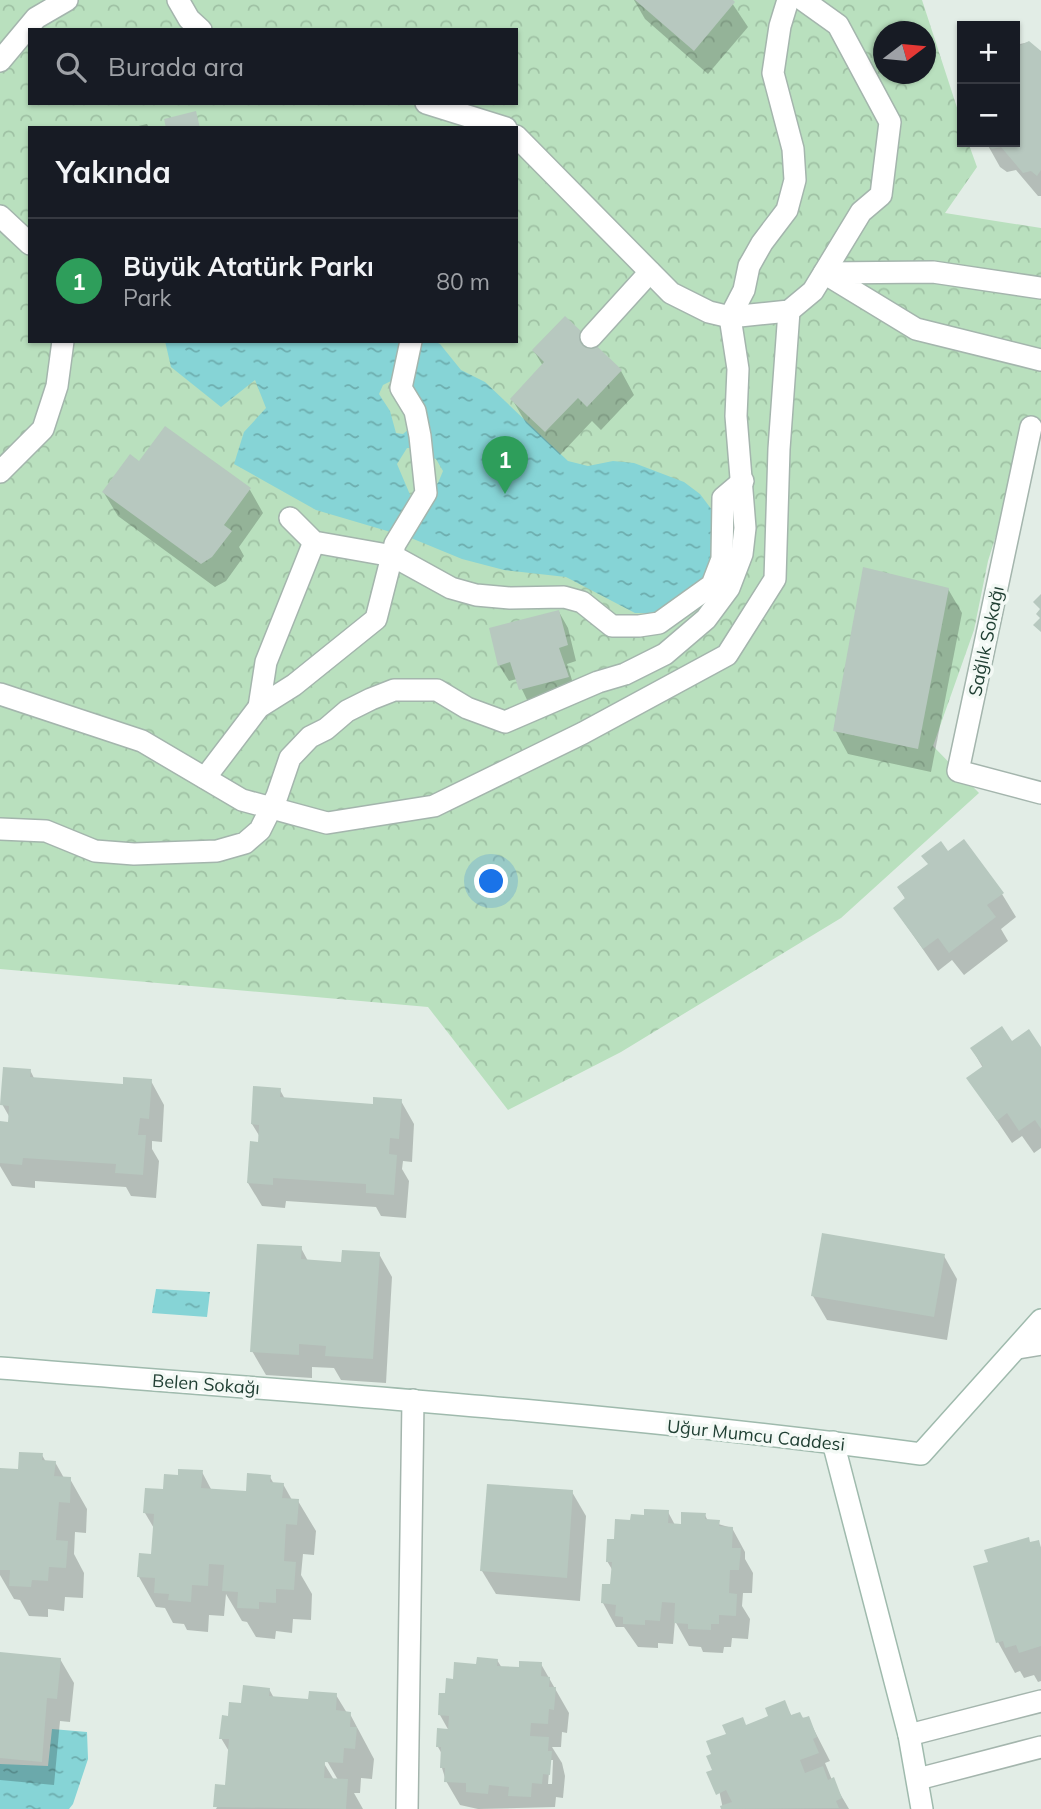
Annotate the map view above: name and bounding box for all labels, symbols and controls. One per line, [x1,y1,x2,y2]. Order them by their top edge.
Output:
north arrow [873,21,936,84]
map controls [957,21,1020,147]
button: + [957,21,1020,84]
search box [28,28,518,105]
icon: search [52,48,90,86]
text: Burada ara [108,50,244,83]
button: − [957,84,1020,147]
text: Yakında [56,153,171,191]
text: Büyük Atatürk Parkı [123,250,374,283]
text: 1 [72,267,86,296]
text: 80 m [436,267,490,296]
text: Park [123,283,171,312]
pin: 1 [482,436,528,494]
street label: Sağlık Sokağı [963,584,1009,698]
your location [474,864,508,898]
street label: Belen Sokağı [151,1369,261,1399]
street label: Uğur Mumcu Caddesi [666,1414,846,1456]

